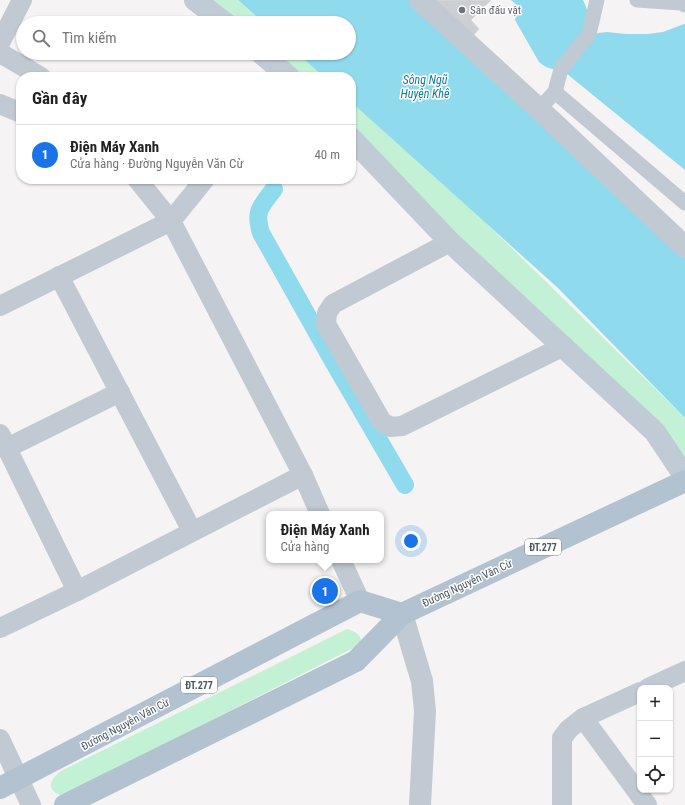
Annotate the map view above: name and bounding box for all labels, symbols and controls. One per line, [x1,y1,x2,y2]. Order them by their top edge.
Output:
place label: Sân đấu vật [470,4,521,17]
marker: Sân đấu vật [457,5,467,15]
search box [16,16,356,60]
icon: search [30,27,52,49]
text: Tìm kiếm [62,29,117,47]
water label: Sông Ngũ Huyện Khê [401,73,450,101]
text: Gần đây [32,88,87,108]
text: Điện Máy Xanh [70,138,159,156]
text: 1 [42,147,48,162]
text: 40 m [314,147,340,162]
text: Cửa hàng · Đường Nguyễn Văn Cừ [70,156,244,171]
popup [266,511,384,563]
text: Điện Máy Xanh [280,521,370,539]
your location [401,531,421,551]
text: Cửa hàng [280,539,329,554]
road number: ĐT.277 [525,539,561,555]
street label: Đường Nguyễn Văn Cừ [420,557,515,610]
pin: 1 [312,576,338,606]
road number: ĐT.277 [181,677,217,693]
map controls [637,685,673,793]
button: + [637,685,673,721]
street label: Đường Nguyễn Văn Cừ [79,695,172,753]
button: − [637,721,673,757]
button: locate [637,757,673,793]

